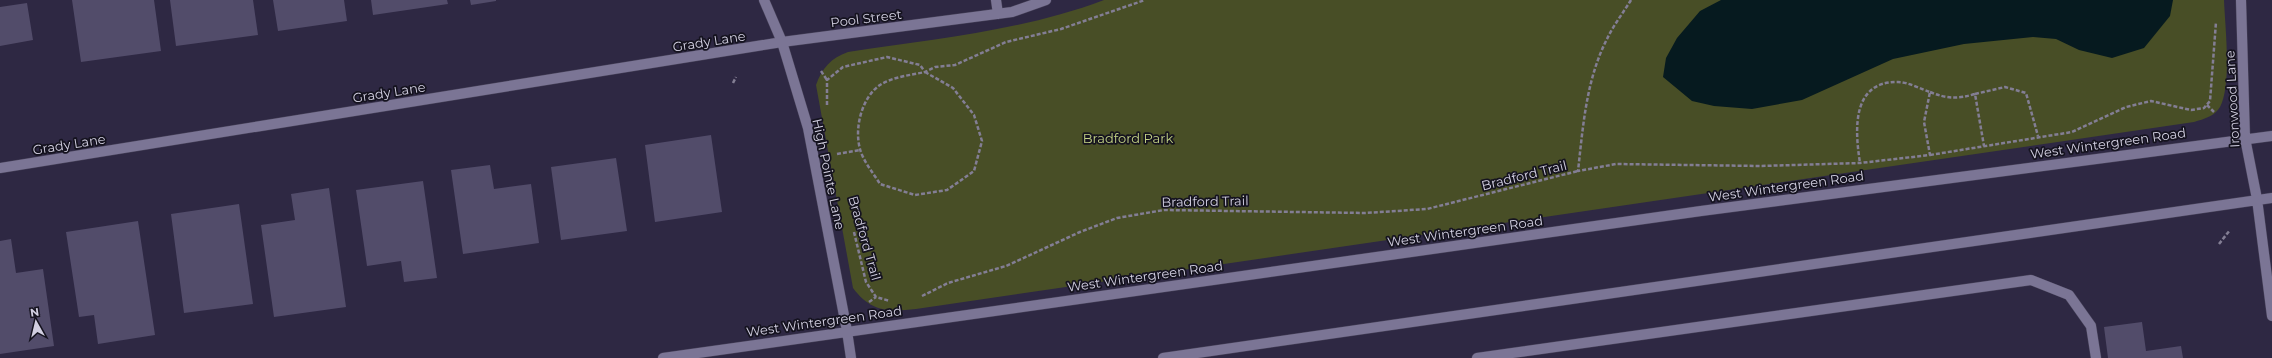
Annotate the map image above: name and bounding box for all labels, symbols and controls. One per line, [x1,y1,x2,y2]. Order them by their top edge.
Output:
street label: Pool Street [829,6,903,30]
street label: Grady Lane [671,27,747,55]
street label: Ironwood Lane [2221,50,2243,148]
street label: Grady Lane [351,78,427,106]
street label: High Pointe Lane [809,117,849,231]
street label: West Wintergreen Road [2029,124,2187,162]
street label: Grady Lane [31,130,107,158]
park label: Bradford Park [1083,130,1173,146]
street label: Bradford Trail [1480,157,1568,193]
street label: West Wintergreen Road [1707,167,1865,205]
street label: Bradford Trail [1161,192,1249,210]
street label: Bradford Trail [845,194,885,282]
street label: West Wintergreen Road [1386,212,1544,250]
street label: West Wintergreen Road [1066,257,1224,295]
north arrow [16,302,56,342]
street label: West Wintergreen Road [745,302,903,340]
text: N [29,305,40,320]

